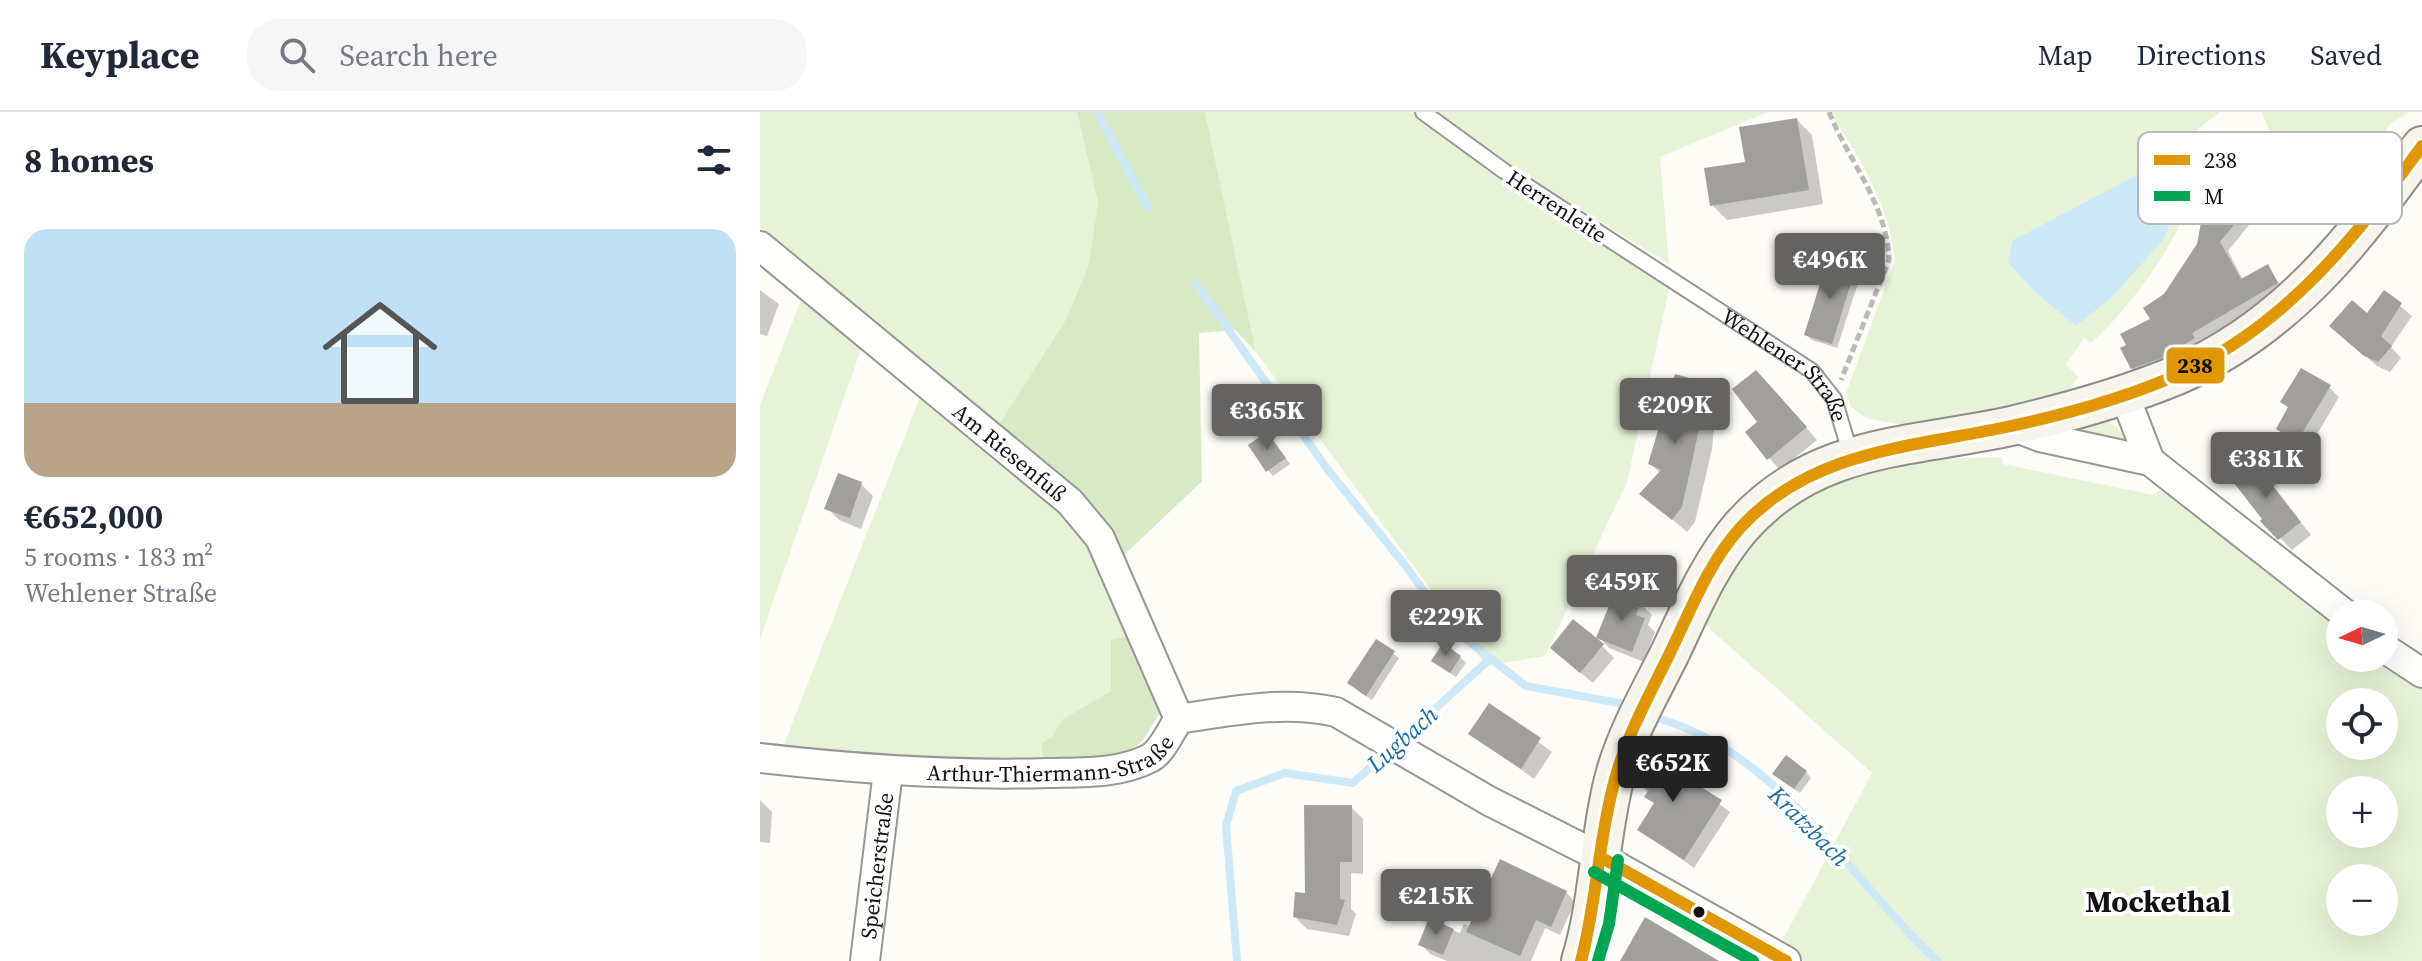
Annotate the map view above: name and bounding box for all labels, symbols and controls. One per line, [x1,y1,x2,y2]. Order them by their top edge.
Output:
search box [247,19,807,91]
text: Keyplace [40,29,199,81]
icon: search [275,33,319,77]
text: Search here [339,35,498,76]
text: Map [2038,36,2093,74]
text: Directions [2137,36,2266,74]
text: Saved [2310,36,2382,74]
legend [2138,132,2402,224]
text: 8 homes [24,137,154,183]
icon: filters [692,138,736,182]
text: 238 [2204,145,2237,175]
street label: Herrenleite [1501,162,1613,250]
text: M [2204,181,2224,211]
pin: €496K [1774,233,1886,301]
text: €496K [1793,241,1867,277]
icon: home [308,281,452,425]
street label: Wehlener Straße [1716,301,1855,425]
line badge: 238 [2165,346,2226,385]
text: 238 [2177,350,2213,380]
pin: €209K [1619,378,1731,446]
pin: €365K [1211,384,1323,452]
text: €209K [1638,386,1712,422]
text: €365K [1230,392,1304,428]
street label: Am Riesenfuß [947,396,1073,508]
pin: €381K [2210,432,2322,500]
text: €381K [2229,440,2303,476]
text: €652,000 [24,493,163,539]
text: 5 rooms · 183 m² [24,539,213,575]
pin: €459K [1566,555,1678,623]
text: €459K [1585,563,1659,599]
text: Wehlener Straße [24,575,217,611]
pin: €229K [1390,590,1502,658]
text: €229K [1409,598,1483,634]
north arrow [2326,600,2398,672]
map controls [2326,600,2398,936]
button: locate [2326,688,2398,760]
water label: Lugbach [1359,698,1445,780]
street label: Arthur-Thiermann-Straße [926,729,1181,789]
pin: €652K [1617,736,1729,804]
text: €652K [1636,744,1710,780]
button: + [2326,776,2398,848]
water label: Kratzbach [1761,778,1857,874]
street label: Speicherstraße [853,791,900,940]
button: − [2326,864,2398,936]
pin: €215K [1380,869,1492,937]
text: €215K [1399,877,1473,913]
district label: Mockethal [2085,881,2231,922]
unlabelled marker [1691,904,1707,920]

